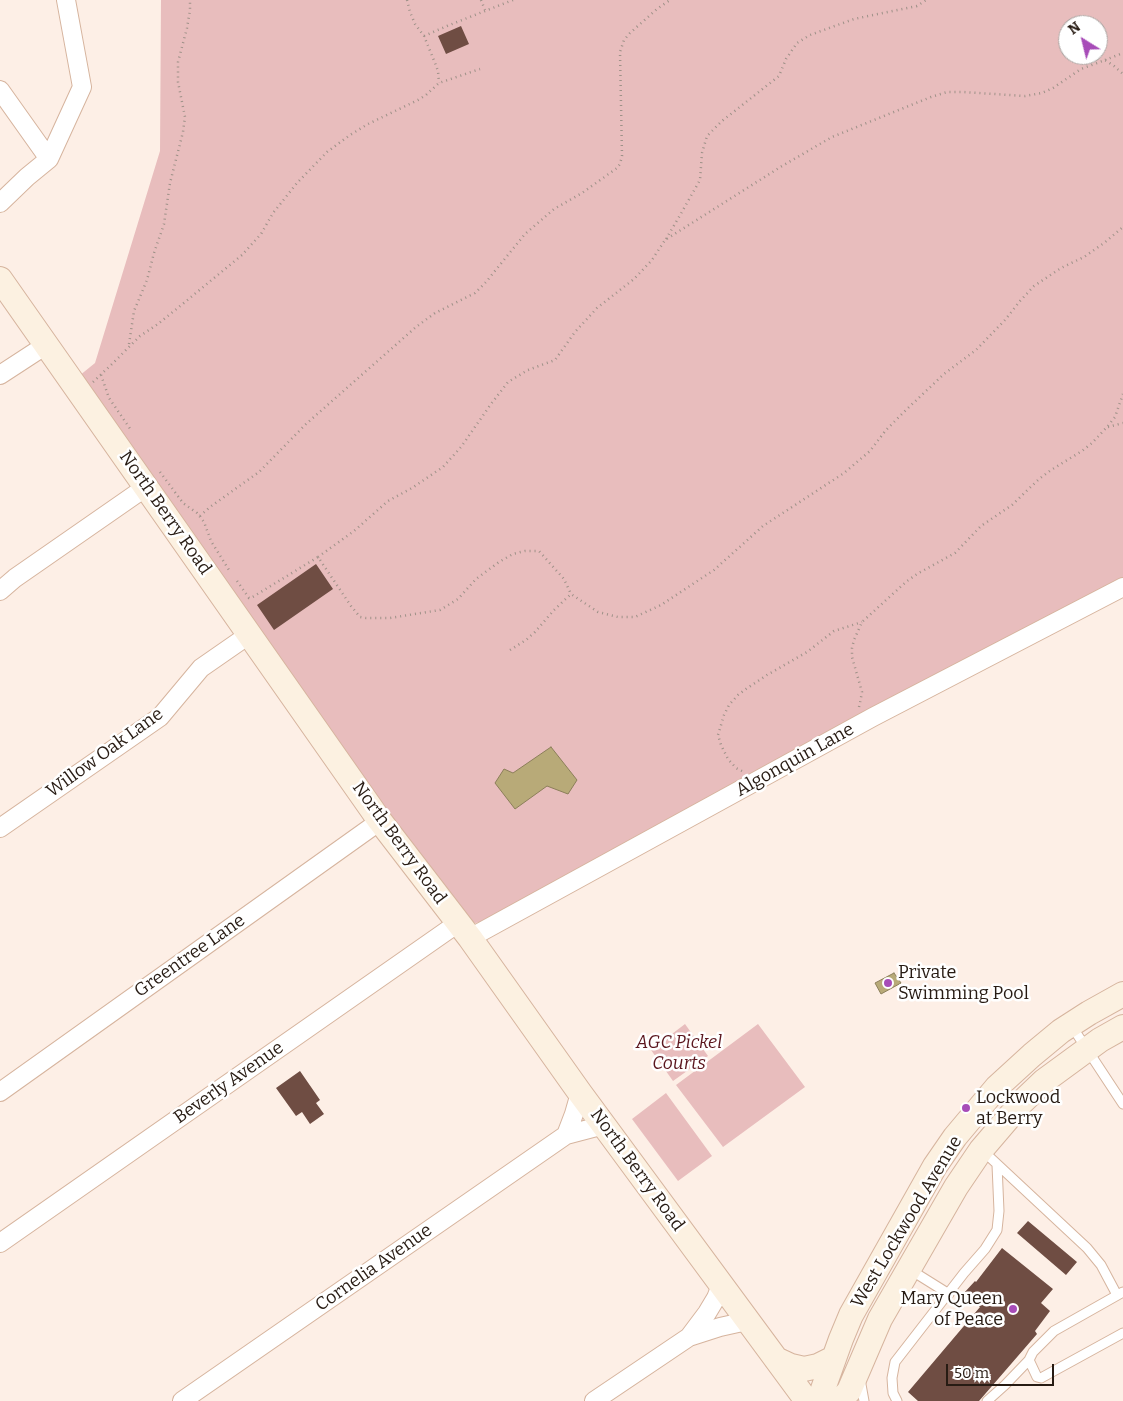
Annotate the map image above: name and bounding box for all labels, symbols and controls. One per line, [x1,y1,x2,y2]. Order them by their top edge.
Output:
north arrow [1058,15,1108,65]
text: N [1065,18,1084,38]
street label: North Berry Road [114,447,216,579]
street label: Willow Oak Lane [42,703,168,803]
street label: Algonquin Lane [732,719,858,801]
street label: North Berry Road [347,778,451,908]
street label: Greentree Lane [131,910,249,1002]
place label: Private Swimming Pool [898,962,1029,1004]
marker: Private Swimming Pool [882,977,894,989]
park label: AGC Pickel Courts [636,1032,722,1074]
street label: Beverly Avenue [170,1037,288,1129]
place label: Lockwood at Berry [976,1087,1060,1130]
marker: Lockwood at Berry [960,1102,972,1114]
street label: North Berry Road [585,1105,689,1235]
street label: West Lockwood Avenue [847,1132,967,1312]
street label: Cornelia Avenue [312,1220,436,1316]
place label: Mary Queen of Peace [900,1288,1003,1330]
marker: Mary Queen of Peace [1007,1303,1019,1315]
scale bar [948,1354,1056,1386]
text: 50 m [954,1364,989,1382]

